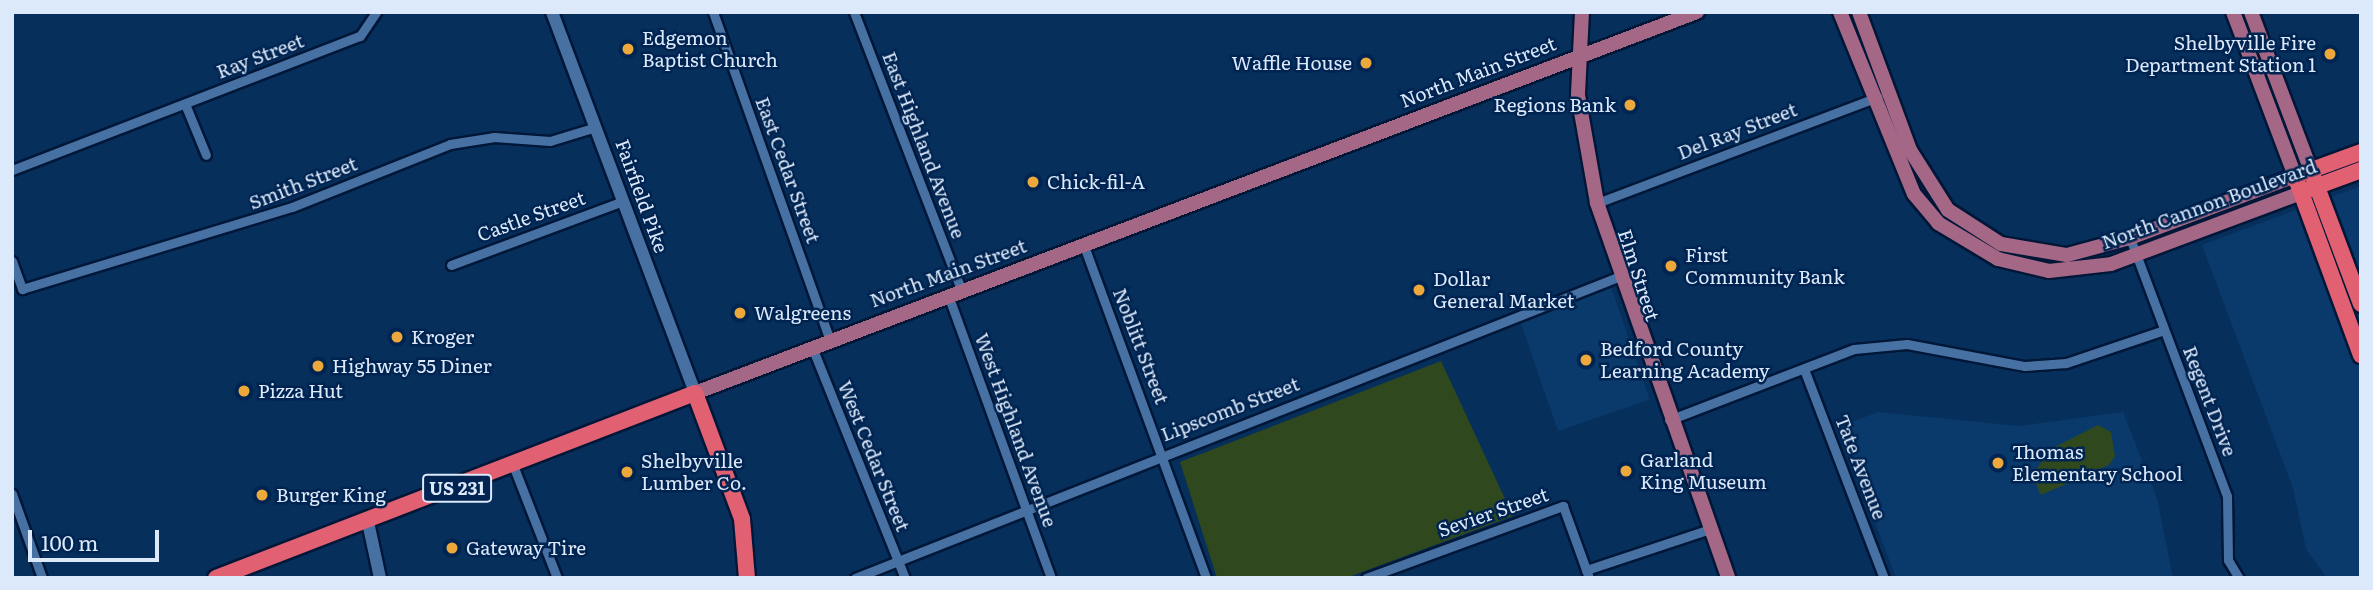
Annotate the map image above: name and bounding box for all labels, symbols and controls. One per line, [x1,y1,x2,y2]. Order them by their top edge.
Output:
place label: Edgemon Baptist Church [642,27,778,71]
street label: Ray Street [213,29,307,83]
street label: North Main Street [1397,32,1559,112]
place label: Shelbyville Fire Department Station 1 [2125,32,2316,76]
marker: Edgemon Baptist Church [620,41,636,57]
marker: Shelbyville Fire Department Station 1 [2322,46,2338,62]
street label: East Highland Avenue [878,48,970,242]
place label: Waffle House [1232,52,1352,74]
marker: Waffle House [1358,55,1374,71]
street label: East Cedar Street [751,94,825,246]
place label: Regions Bank [1494,94,1616,116]
marker: Regions Bank [1622,97,1638,113]
street label: Del Ray Street [1674,98,1800,164]
street label: Fairfield Pike [611,136,673,256]
street label: Smith Street [246,152,360,214]
street label: North Cannon Boulevard [2098,154,2320,254]
place label: Chick-fil-A [1047,171,1145,193]
marker: Chick-fil-A [1025,174,1041,190]
street label: Castle Street [474,186,588,246]
street label: Elm Street [1614,226,1664,324]
street label: North Main Street [867,234,1029,312]
place label: First Community Bank [1685,244,1845,288]
marker: First Community Bank [1663,258,1679,274]
place label: Dollar General Market [1433,268,1574,312]
marker: Dollar General Market [1411,282,1427,298]
street label: Noblitt Street [1108,285,1174,407]
place label: Walgreens [754,302,851,324]
marker: Walgreens [732,305,748,321]
place label: Kroger [411,326,474,348]
marker: Kroger [389,329,405,345]
street label: West Highland Avenue [970,330,1062,530]
place label: Bedford County Learning Academy [1600,338,1770,382]
street label: Regent Drive [2179,343,2241,459]
marker: Bedford County Learning Academy [1578,352,1594,368]
place label: Highway 55 Diner [332,355,492,377]
marker: Highway 55 Diner [310,358,326,374]
street label: Lipscomb Street [1158,372,1302,446]
street label: West Cedar Street [833,377,915,535]
place label: Pizza Hut [258,380,343,402]
marker: Pizza Hut [236,383,252,399]
street label: Tate Avenue [1831,411,1891,523]
place label: Thomas Elementary School [2012,441,2183,485]
place label: Garland King Museum [1640,449,1767,493]
place label: Shelbyville Lumber Co. [641,450,747,494]
marker: Thomas Elementary School [1990,455,2006,471]
marker: Garland King Museum [1618,463,1634,479]
marker: Shelbyville Lumber Co. [619,464,635,480]
road number: US 231 [422,474,492,502]
street label: Sevier Street [1435,482,1551,542]
place label: Burger King [276,484,386,506]
marker: Burger King [254,487,270,503]
scale bar [32,516,163,560]
text: 100 m [41,526,98,557]
place label: Gateway Tire [466,537,586,559]
marker: Gateway Tire [444,540,460,556]

